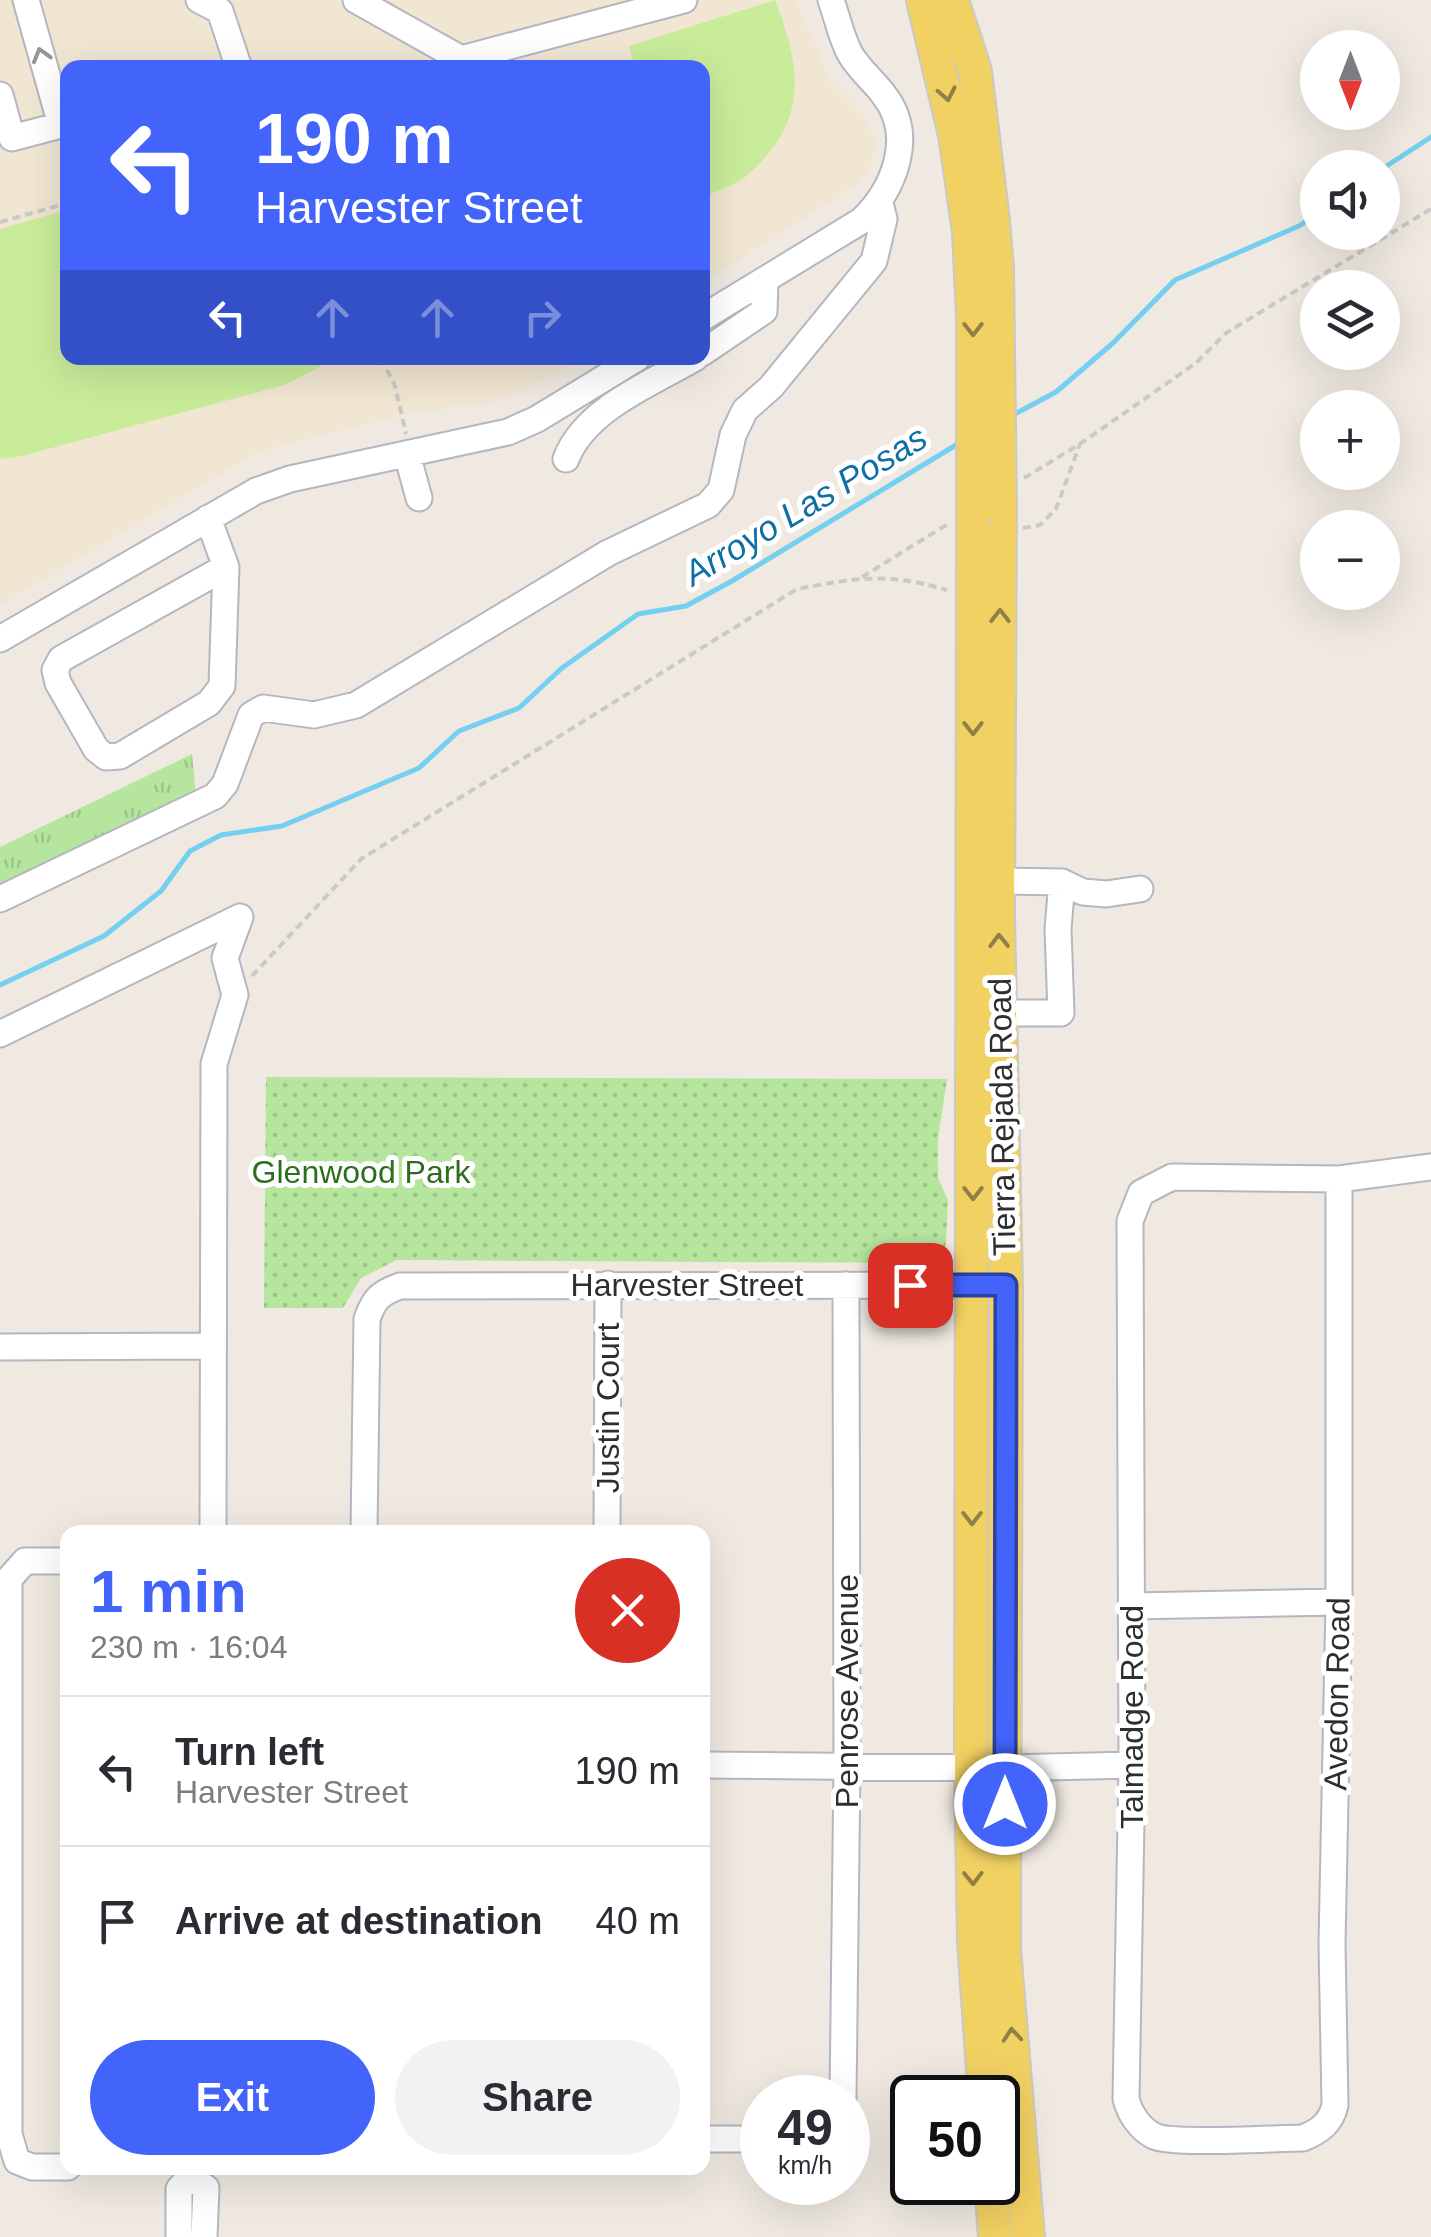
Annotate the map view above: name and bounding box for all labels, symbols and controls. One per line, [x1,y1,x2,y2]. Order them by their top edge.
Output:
north arrow [1300,30,1400,130]
map controls [1300,30,1400,610]
one-way arrow [32,47,53,65]
one-way arrow [935,86,956,103]
icon: left [90,100,220,230]
text: 190 m [255,100,453,178]
button: sound [1300,150,1400,250]
text: Harvester Street [255,182,583,233]
button: layers [1300,270,1400,370]
icon: left [200,290,255,345]
icon: ahead [305,290,360,345]
icon: ahead [410,290,465,345]
icon: right [515,290,570,345]
one-way arrow [962,322,984,338]
button: + [1300,390,1400,490]
water label: Arroyo Las Posas [675,417,933,594]
button: − [1300,510,1400,610]
one-way arrow [989,607,1011,622]
one-way arrow [962,720,984,736]
one-way arrow [988,932,1009,948]
street label: Tierra Rejada Road [982,978,1022,1256]
park label: Glenwood Park [252,1154,471,1190]
one-way arrow [962,1186,984,1201]
pin [868,1243,953,1328]
icon: arrive [883,1258,938,1313]
street label: Harvester Street [571,1267,804,1303]
street label: Justin Court [590,1323,626,1493]
one-way arrow [962,1510,983,1526]
text: 1 min [90,1558,247,1625]
button: close [575,1558,680,1663]
street label: Penrose Avenue [829,1574,865,1808]
street label: Avedon Road [1317,1597,1357,1791]
street label: Talmadge Road [1114,1605,1150,1829]
text: 230 m · 16:04 [90,1629,287,1665]
text: Turn left [175,1731,324,1773]
icon: left [90,1744,145,1799]
text: 190 m [574,1750,680,1792]
position arrow [953,1752,1057,1856]
text: Harvester Street [175,1774,408,1810]
one-way arrow [962,1870,983,1886]
icon: arrive [90,1894,145,1949]
text: Arrive at destination [175,1900,542,1942]
text: 40 m [596,1900,680,1942]
one-way arrow [1001,2027,1023,2043]
button: Exit [90,2040,375,2155]
button: Share [395,2040,680,2155]
speed limit sign: 50 [890,2075,1020,2205]
text: 49 [777,2100,833,2156]
text: km/h [778,2151,832,2179]

